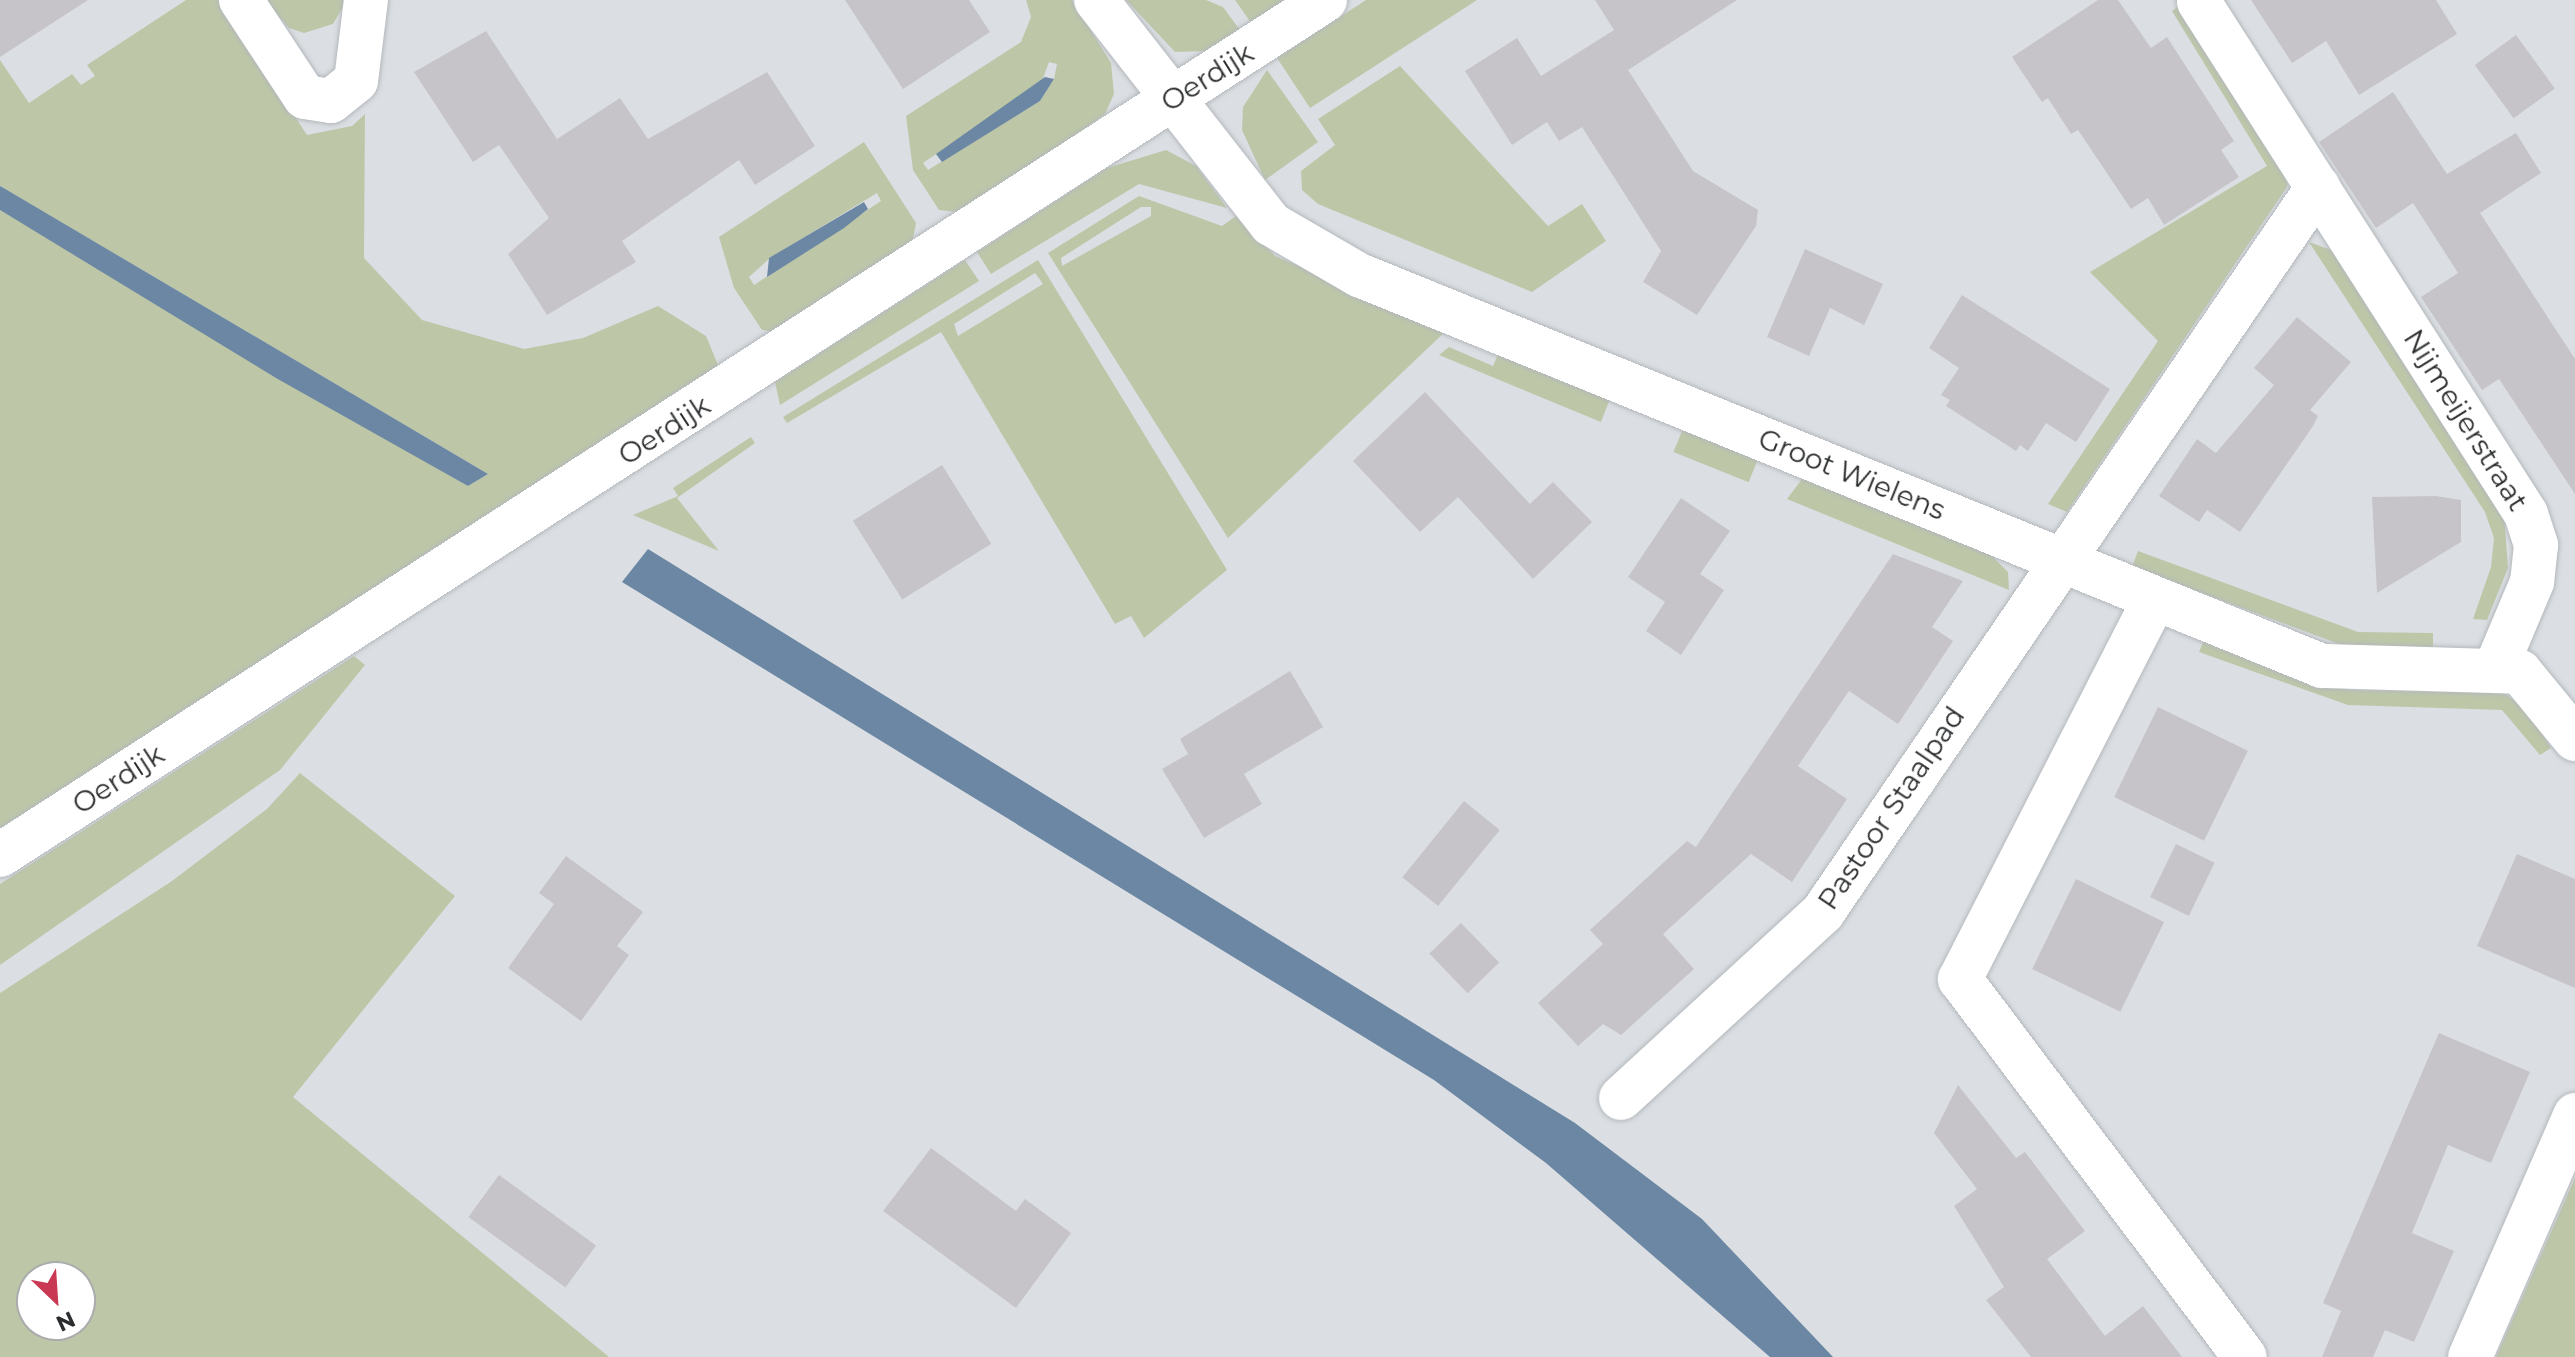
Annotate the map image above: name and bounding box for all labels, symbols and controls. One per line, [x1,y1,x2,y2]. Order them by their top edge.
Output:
street label: Oerdijk [1155,36,1259,118]
street label: Nijmeijerstraat [2397,323,2535,517]
street label: Oerdijk [612,388,716,472]
street label: Groot Wielens [1754,421,1950,527]
street label: Pastoor Staalpad [1811,700,1971,916]
street label: Oerdijk [66,737,170,821]
north arrow [16,1261,96,1341]
text: N [52,1305,79,1337]

